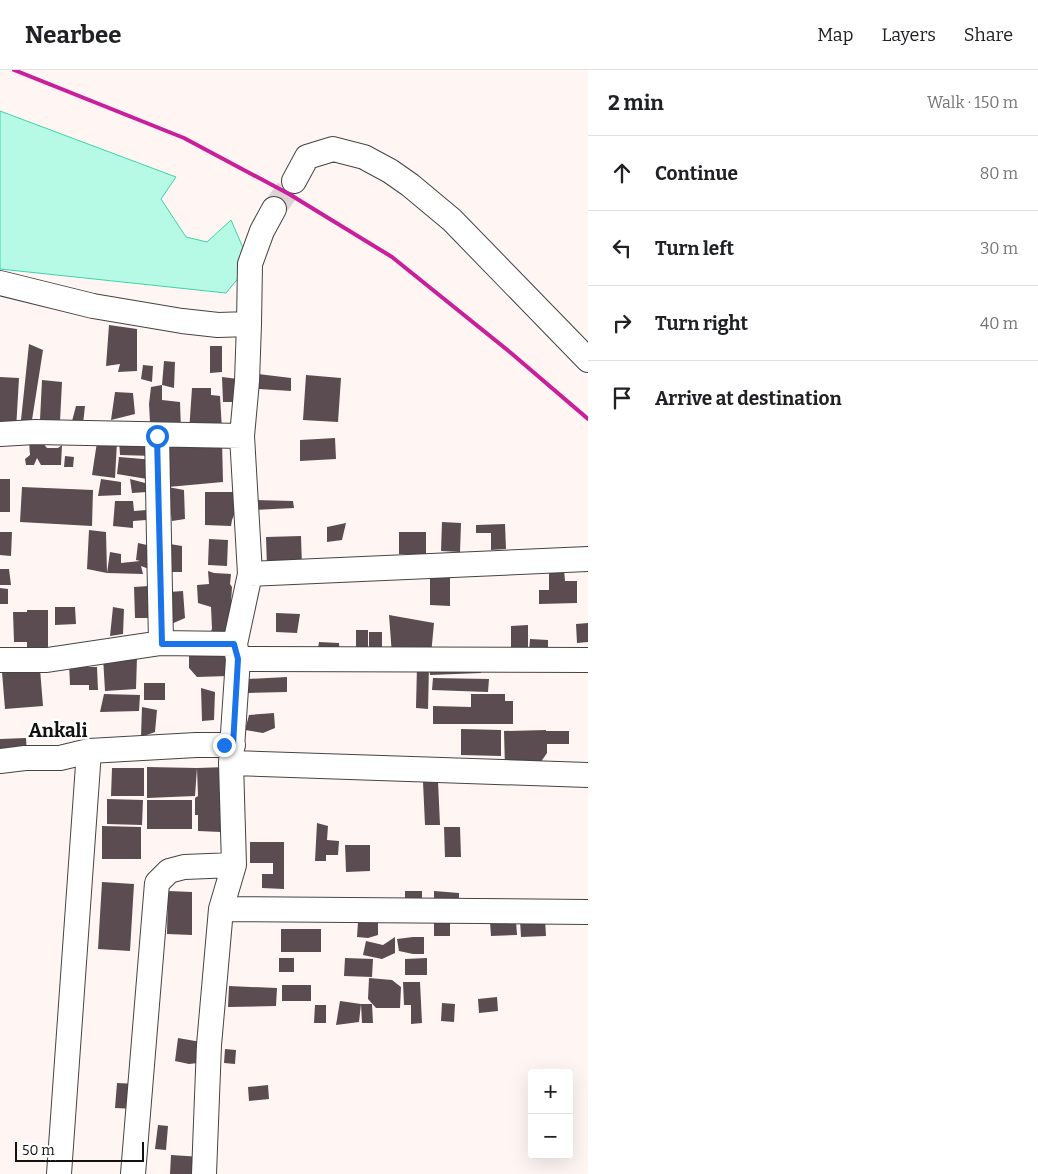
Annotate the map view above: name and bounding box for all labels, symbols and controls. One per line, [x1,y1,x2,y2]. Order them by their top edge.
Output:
text: Nearbee [25,21,121,49]
text: Map [817,24,853,46]
text: Layers [881,24,936,46]
text: Share [964,24,1013,46]
text: 2 min [608,90,664,116]
text: Walk · 150 m [927,93,1018,112]
icon: ahead [608,159,636,187]
text: Continue [655,162,738,185]
text: 80 m [980,164,1018,183]
icon: left [608,234,636,262]
text: Turn left [655,237,734,260]
text: 30 m [980,239,1018,258]
icon: right [608,309,636,337]
text: Turn right [655,312,748,335]
text: 40 m [980,314,1018,333]
icon: arrive [608,384,636,412]
text: Arrive at destination [655,387,842,410]
route start [146,425,169,448]
district label: Ankali [28,719,88,742]
route end [213,734,236,757]
map controls [528,1069,573,1159]
button: + [528,1069,573,1114]
button: − [528,1114,573,1159]
scale bar [15,1139,144,1162]
text: 50 m [22,1142,55,1159]

